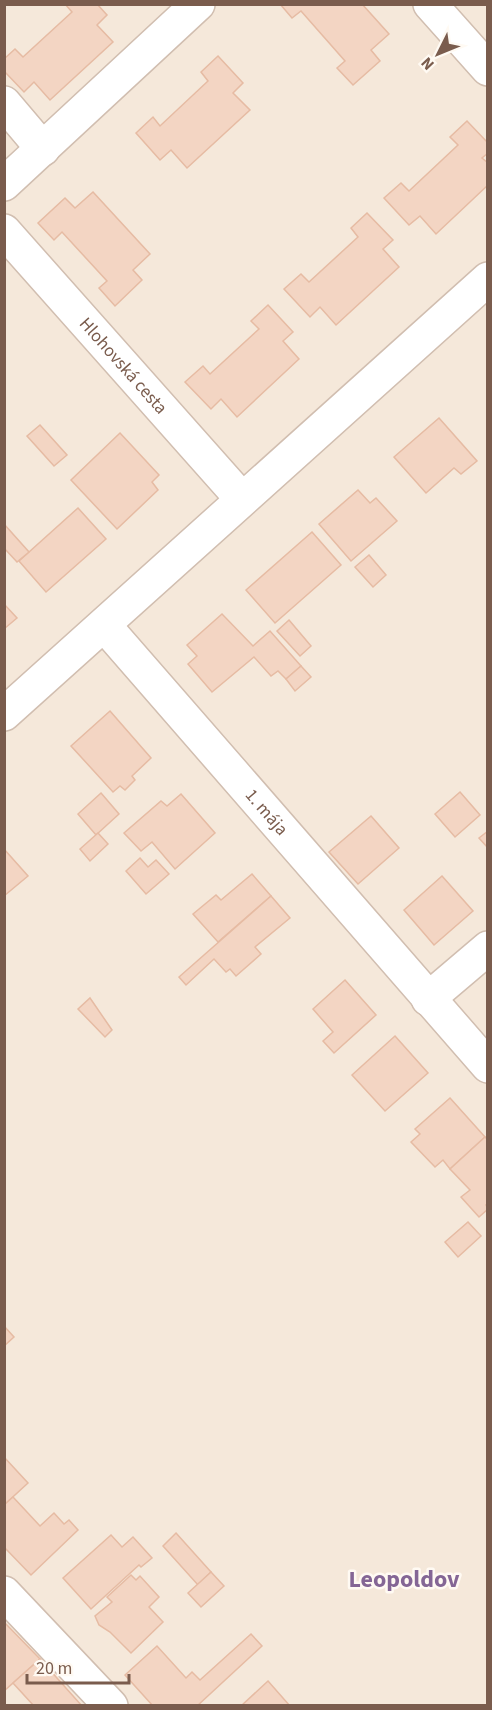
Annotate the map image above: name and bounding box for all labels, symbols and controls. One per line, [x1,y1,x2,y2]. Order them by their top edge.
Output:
north arrow [408,24,468,84]
text: N [416,52,439,75]
street label: Hlohovská cesta [74,312,173,419]
street label: 1. mája [240,783,294,841]
district label: Leopoldov [348,1562,460,1597]
scale bar [27,1647,129,1685]
text: 20 m [36,1656,72,1681]

